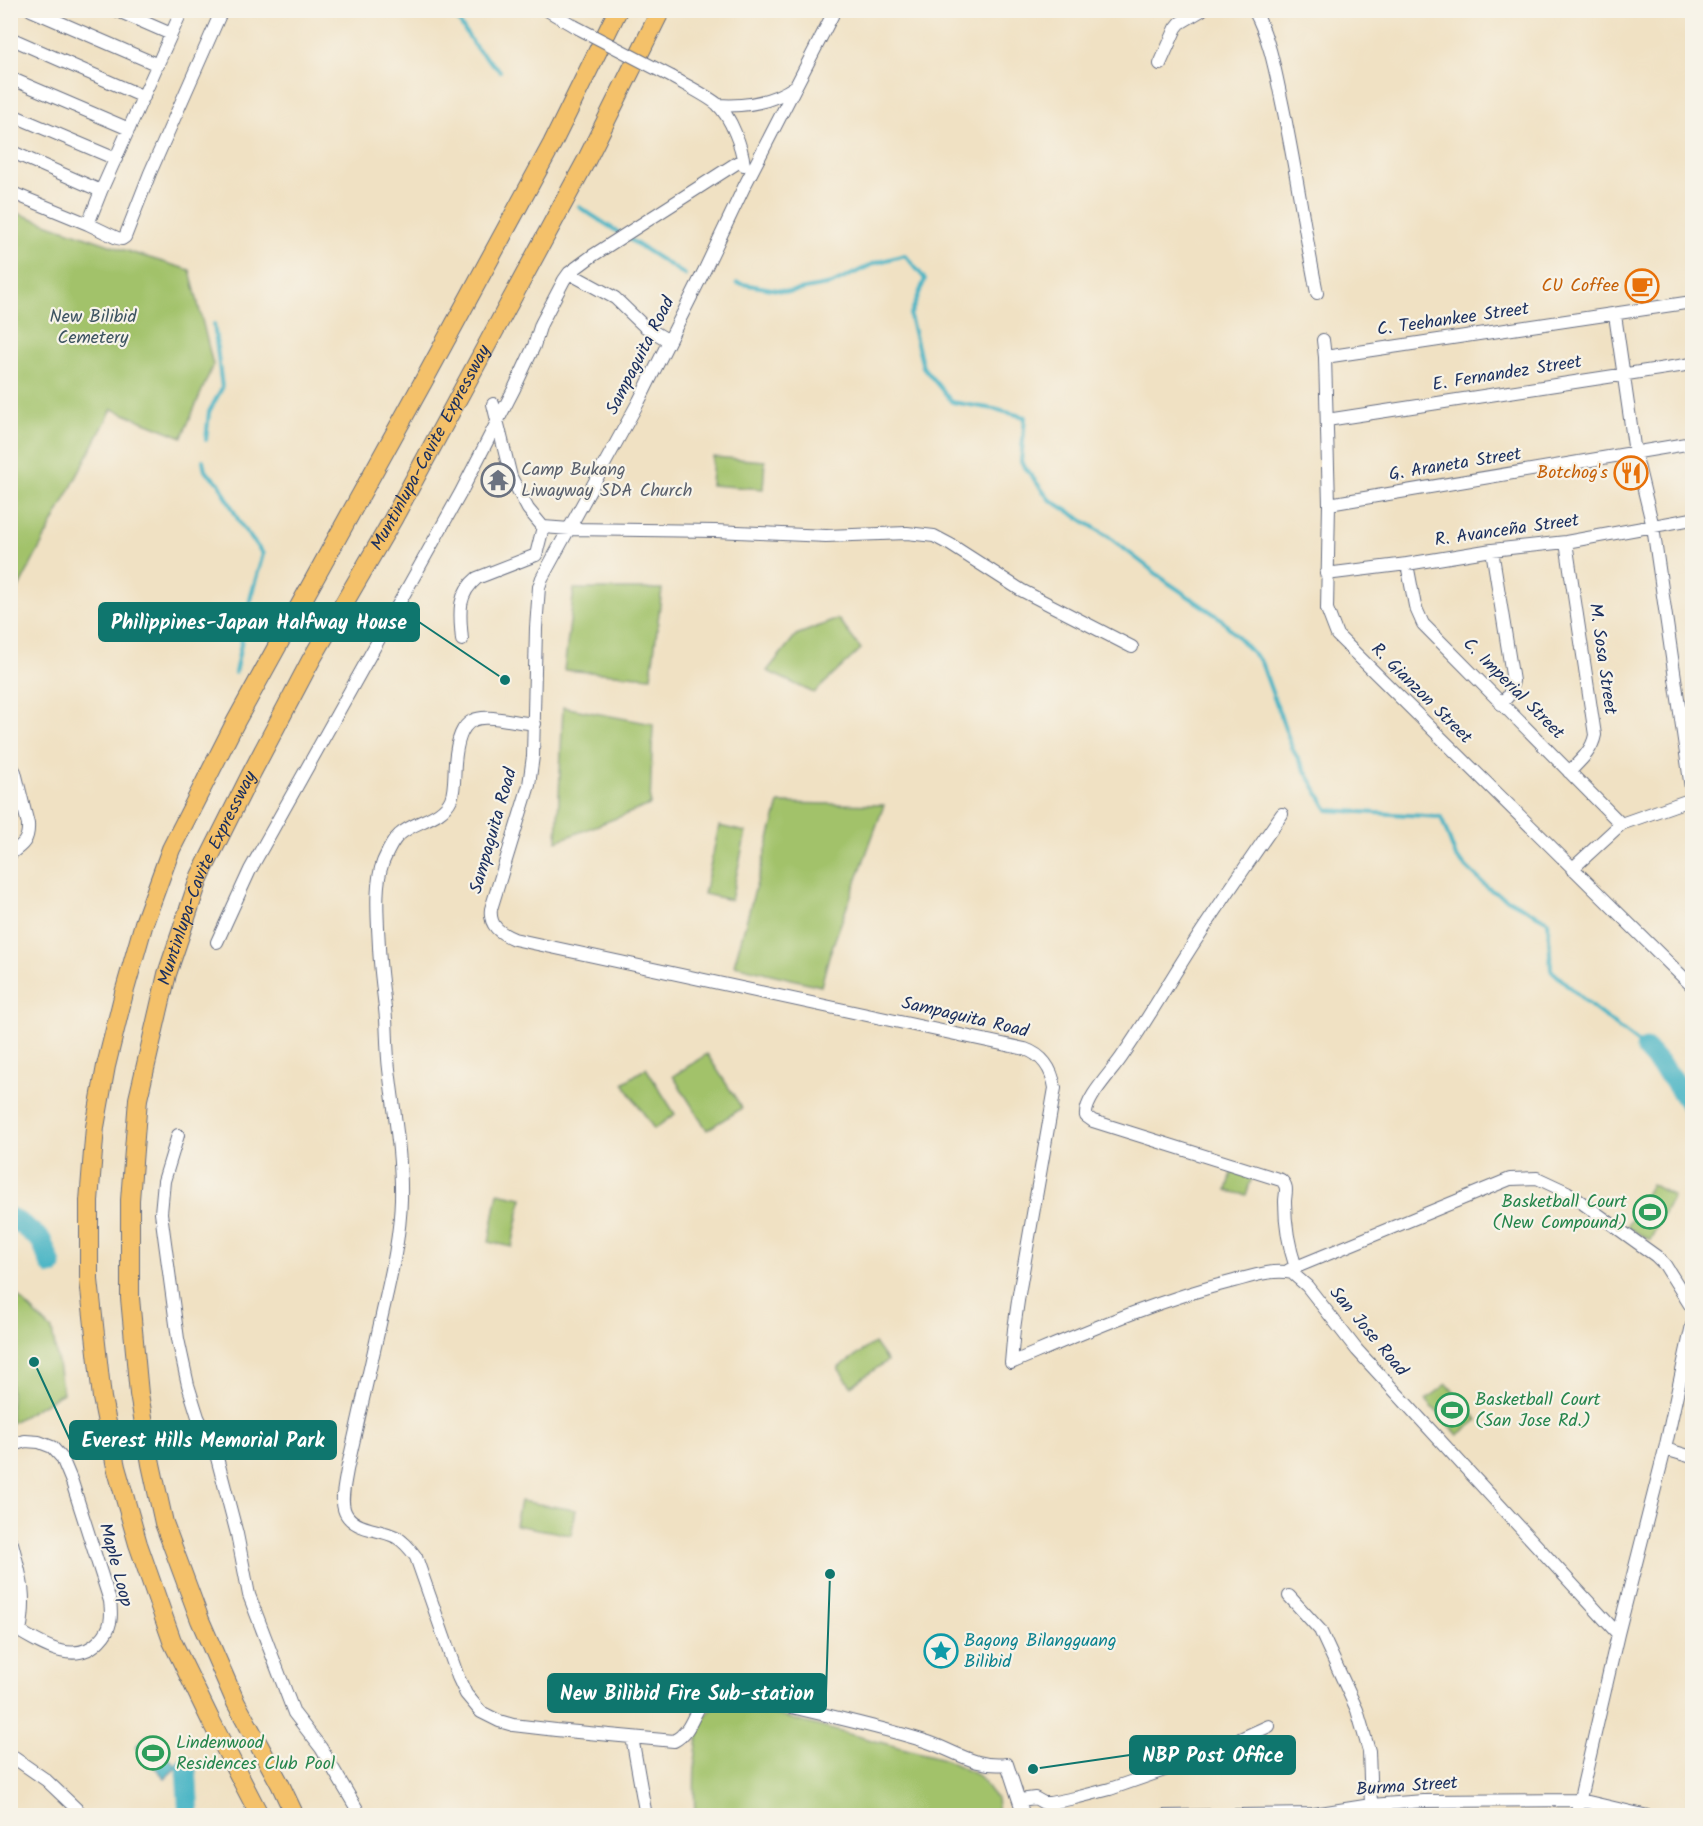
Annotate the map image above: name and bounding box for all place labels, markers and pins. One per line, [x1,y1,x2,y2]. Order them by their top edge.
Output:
cafe icon: CU Coffee [1624,268,1660,304]
place label: CU Coffee [1542,272,1619,301]
restaurant icon: Botchog's [1613,455,1649,491]
place label: Camp Bukang Liwayway SDA Church [521,456,692,506]
place label: Botchog's [1537,459,1608,488]
temple icon: Camp Bukang Liwayway SDA Church [480,462,516,498]
callout: Philippines-Japan Halfway House [99,603,419,641]
place label: Basketball Court (New Compound) [1492,1188,1628,1238]
sports icon: Basketball Court (New Compound) [1632,1194,1668,1230]
place label: Basketball Court (San Jose Rd.) [1475,1386,1602,1436]
sports icon: Basketball Court (San Jose Rd.) [1434,1392,1470,1428]
callout: Everest Hills Memorial Park [70,1421,336,1459]
place label: Bagong Bilangguang Bilibid [964,1627,1117,1677]
place icon: Bagong Bilangguang Bilibid [923,1633,959,1669]
callout: New Bilibid Fire Sub-station [548,1674,826,1712]
place label: Lindenwood Residences Club Pool [176,1729,336,1779]
sports icon: Lindenwood Residences Club Pool [135,1735,171,1771]
callout: NBP Post Office [1130,1736,1295,1774]

